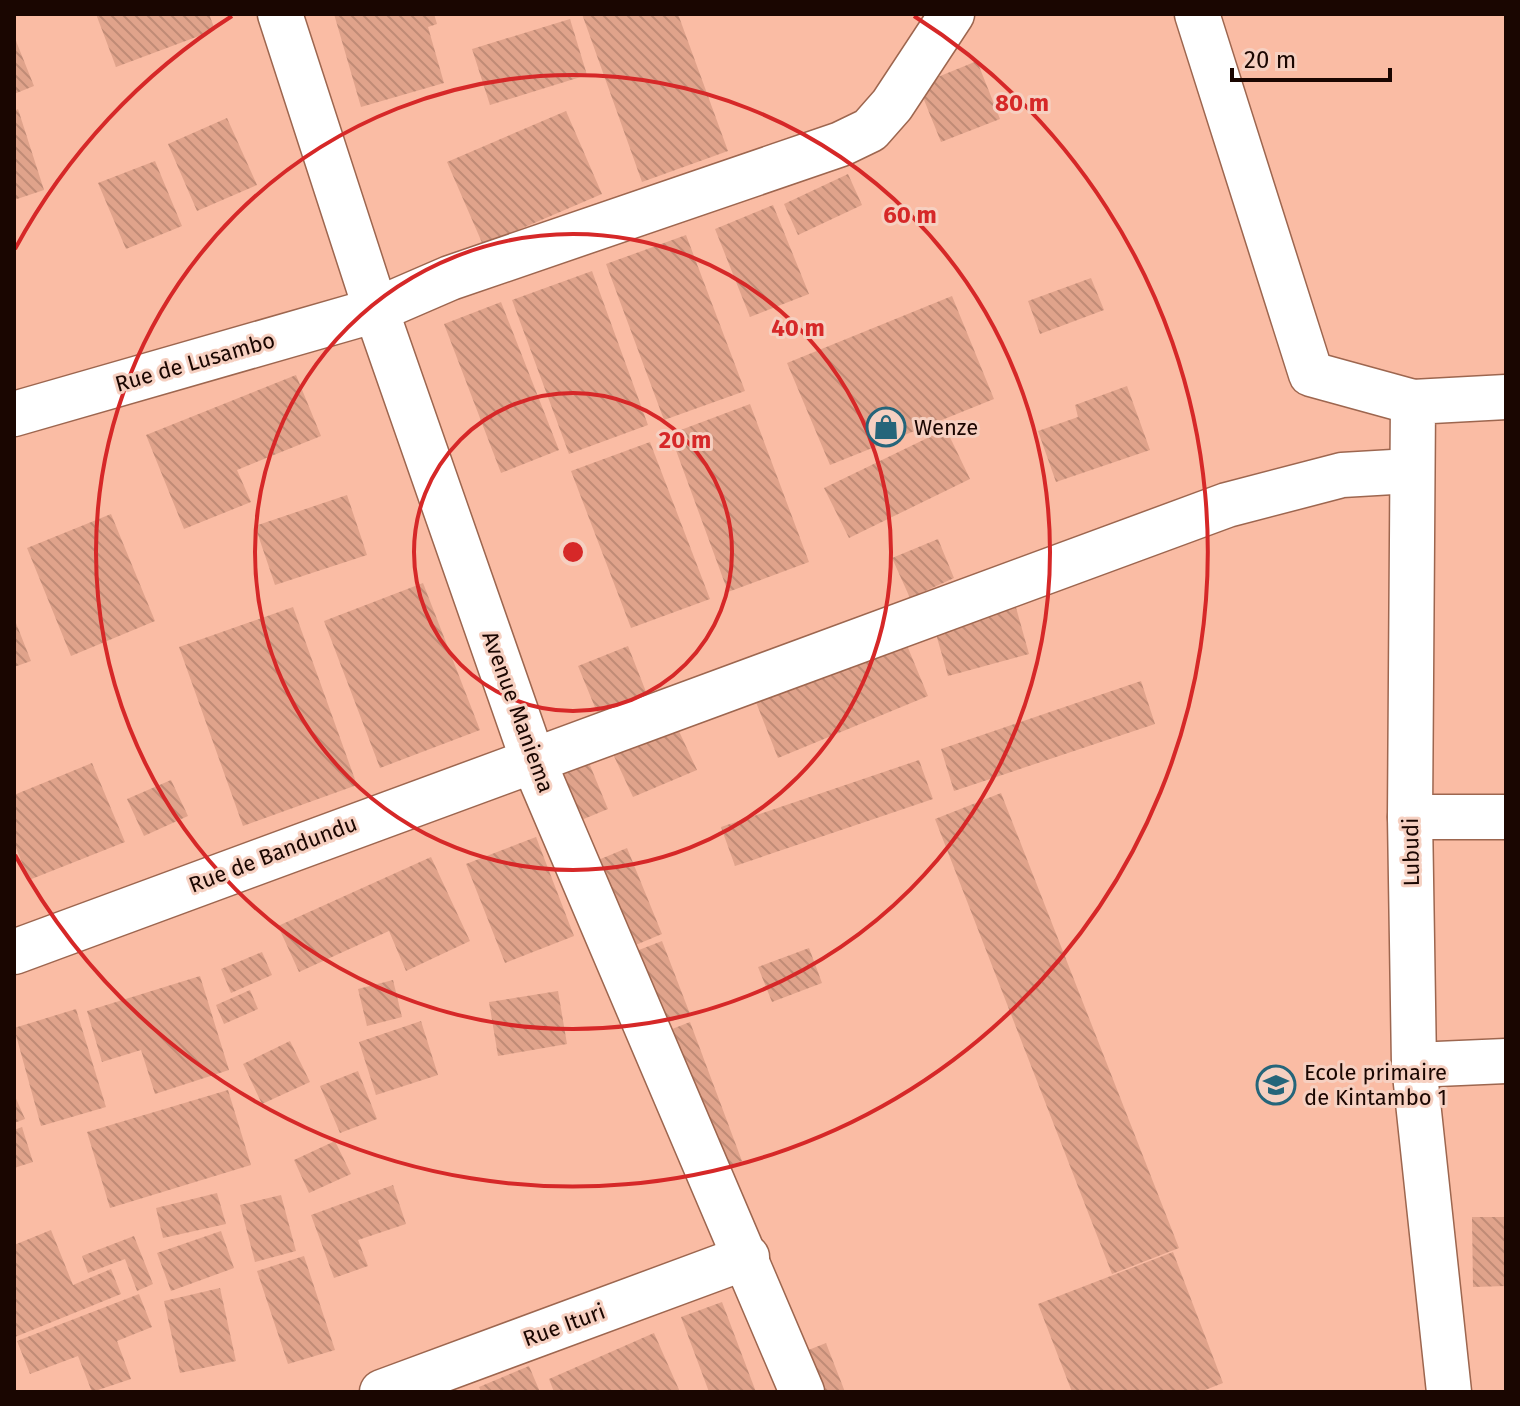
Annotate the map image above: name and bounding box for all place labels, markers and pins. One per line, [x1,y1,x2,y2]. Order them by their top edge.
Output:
shop icon: Wenze [865,406,907,448]
place label: Wenze [914,414,978,441]
centre of rings [559,538,587,566]
place label: Ecole primaire de Kintambo 1 [1304,1059,1447,1111]
school or university icon: Ecole primaire de Kintambo 1 [1255,1064,1297,1106]

